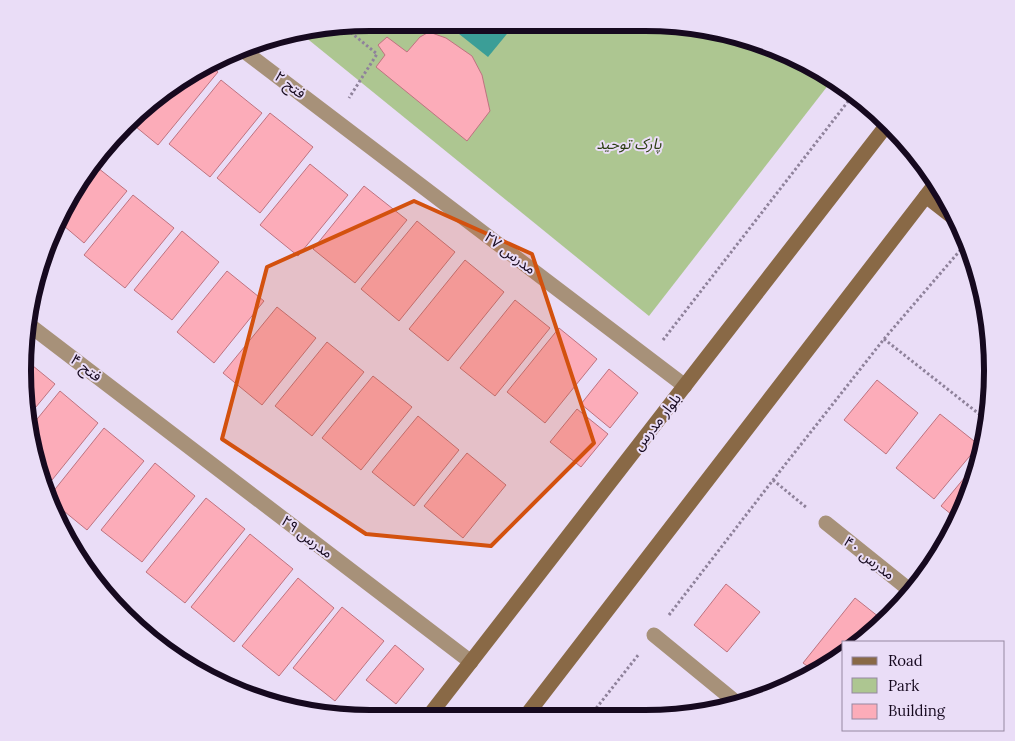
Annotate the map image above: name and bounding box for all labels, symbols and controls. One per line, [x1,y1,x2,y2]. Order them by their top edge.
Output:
street label: فتح ۲ [269,67,310,105]
park label: پارک توحید [597,134,662,154]
street label: مدرس ۲۷ [481,227,540,278]
street label: فتح ۴ [65,350,106,388]
street label: بلوار مدرس [628,389,685,454]
street label: مدرس ۲۹ [278,511,337,562]
street label: مدرس ۴۰ [840,532,899,584]
legend [842,641,1005,731]
text: Road [888,651,923,670]
text: Park [888,676,919,695]
text: Building [888,701,946,720]

